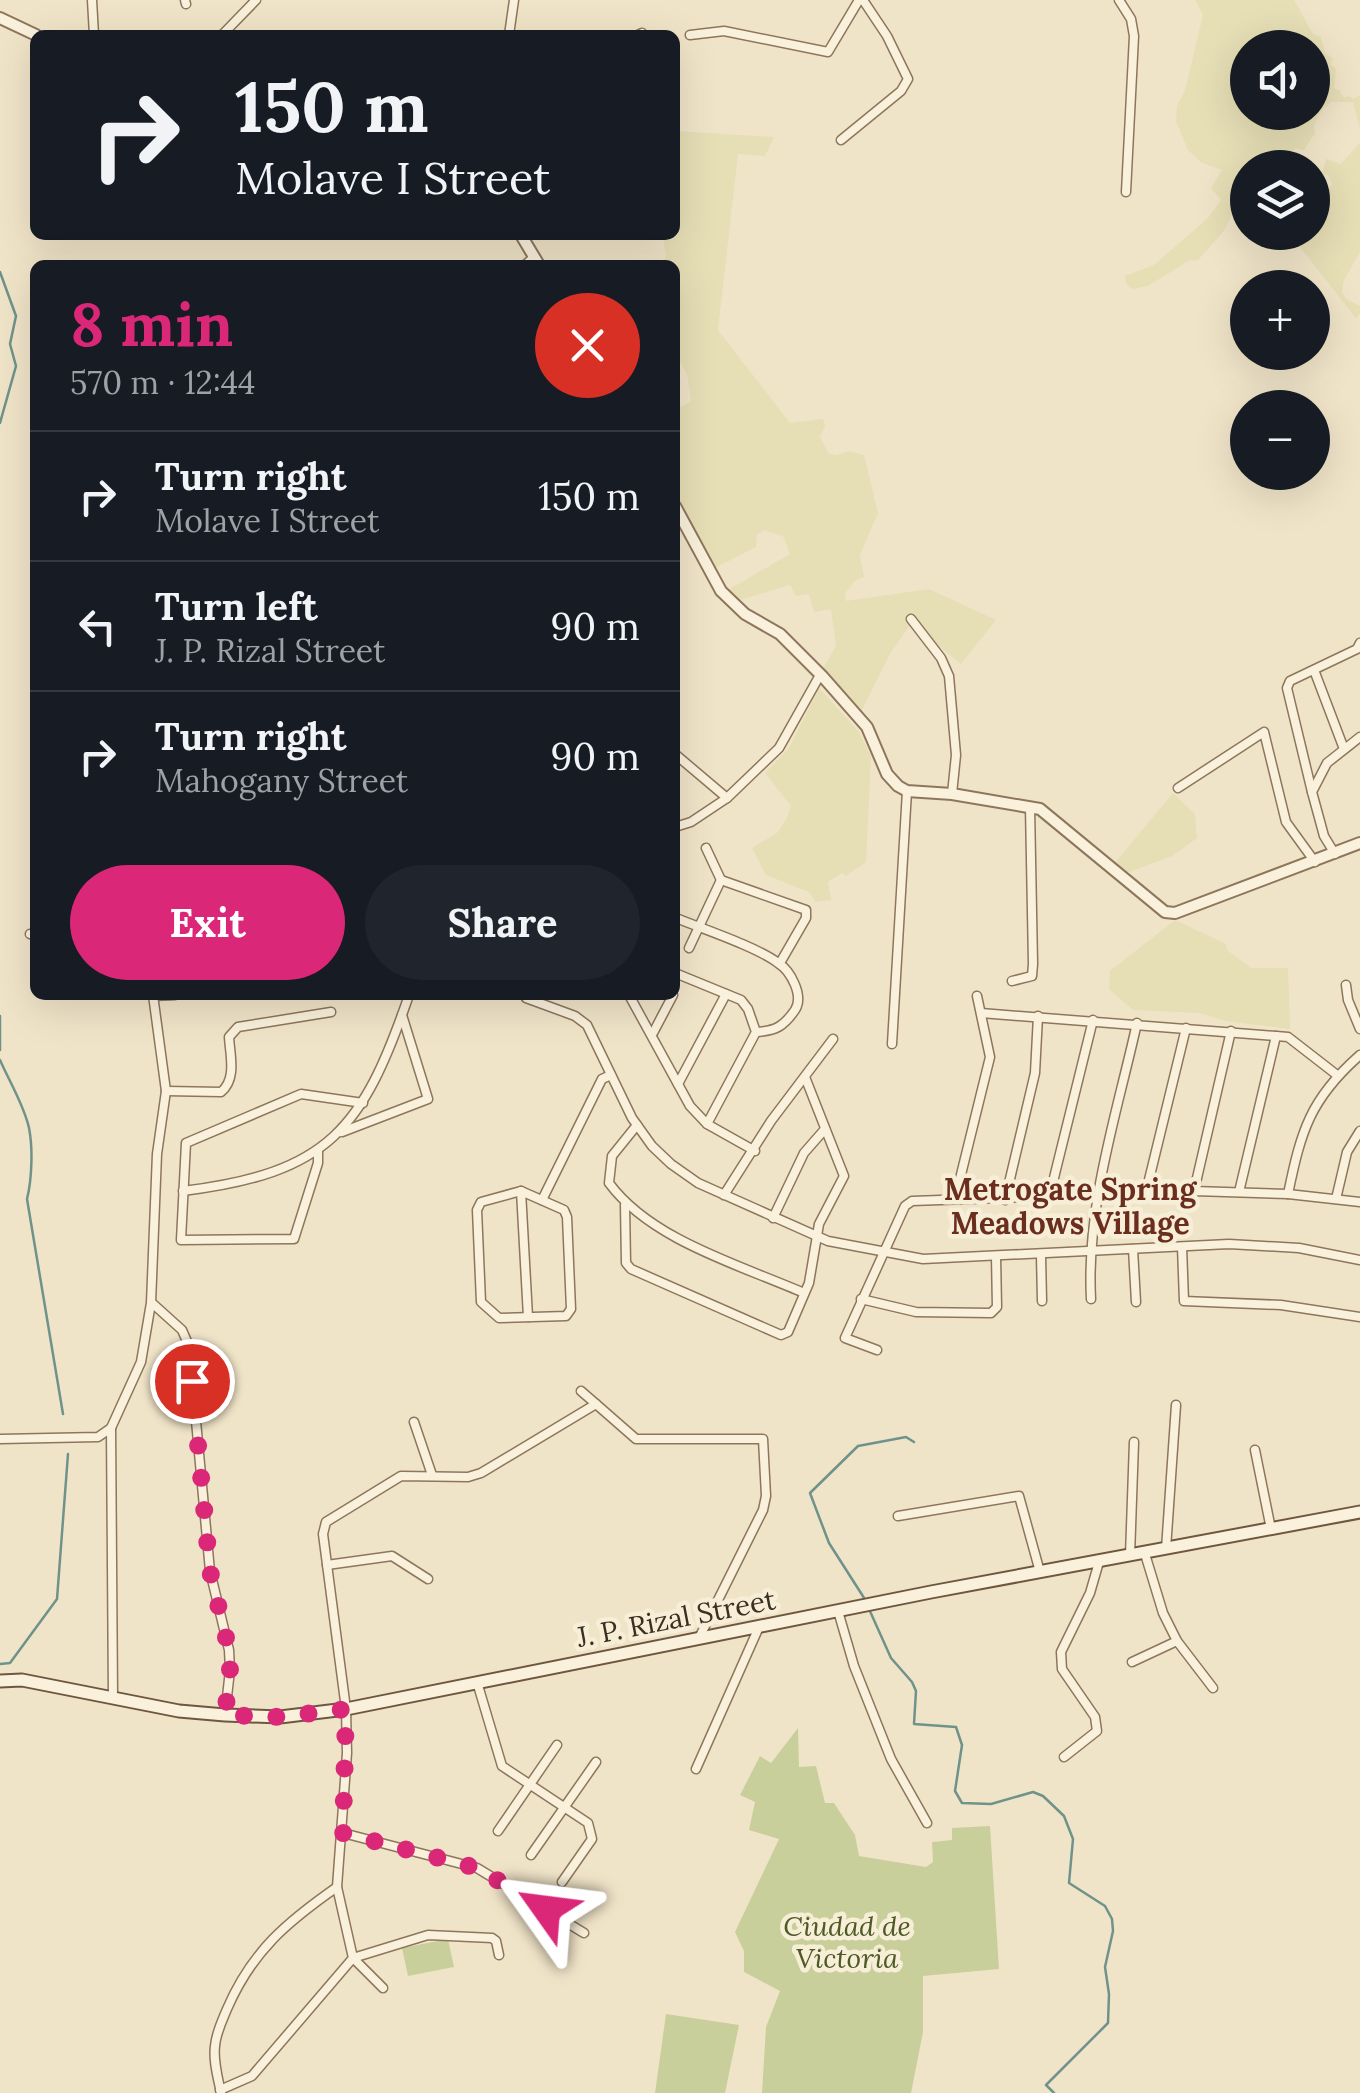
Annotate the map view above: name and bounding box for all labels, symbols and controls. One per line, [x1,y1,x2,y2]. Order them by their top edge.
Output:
map controls [1230,30,1330,490]
button: sound [1230,30,1330,130]
text: 150 m [235,62,429,151]
icon: right [70,70,200,200]
text: Molave I Street [235,149,550,206]
button: layers [1230,150,1330,250]
button: + [1230,270,1330,370]
text: 8 min [70,286,233,362]
button: close [535,293,640,398]
text: 570 m · 12:44 [70,362,255,403]
button: − [1230,390,1330,490]
text: Turn right [155,452,346,500]
icon: right [70,469,125,524]
text: 150 m [538,472,640,520]
text: Molave I Street [155,500,379,541]
text: Turn left [155,582,318,630]
icon: left [70,599,125,654]
text: 90 m [550,602,640,650]
text: J. P. Rizal Street [155,630,385,671]
text: Turn right [155,712,346,760]
icon: right [70,729,125,784]
text: 90 m [550,732,640,780]
text: Mahogany Street [155,760,408,801]
button: Exit [70,865,345,980]
button: Share [365,865,640,980]
district label: Metrogate Spring Meadows Village [944,1170,1197,1243]
pin [150,1339,235,1424]
icon: arrive [165,1354,220,1409]
street label: J. P. Rizal Street [573,1581,779,1655]
position arrow [494,1857,598,1961]
park label: Ciudad de Victoria [783,1908,911,1976]

